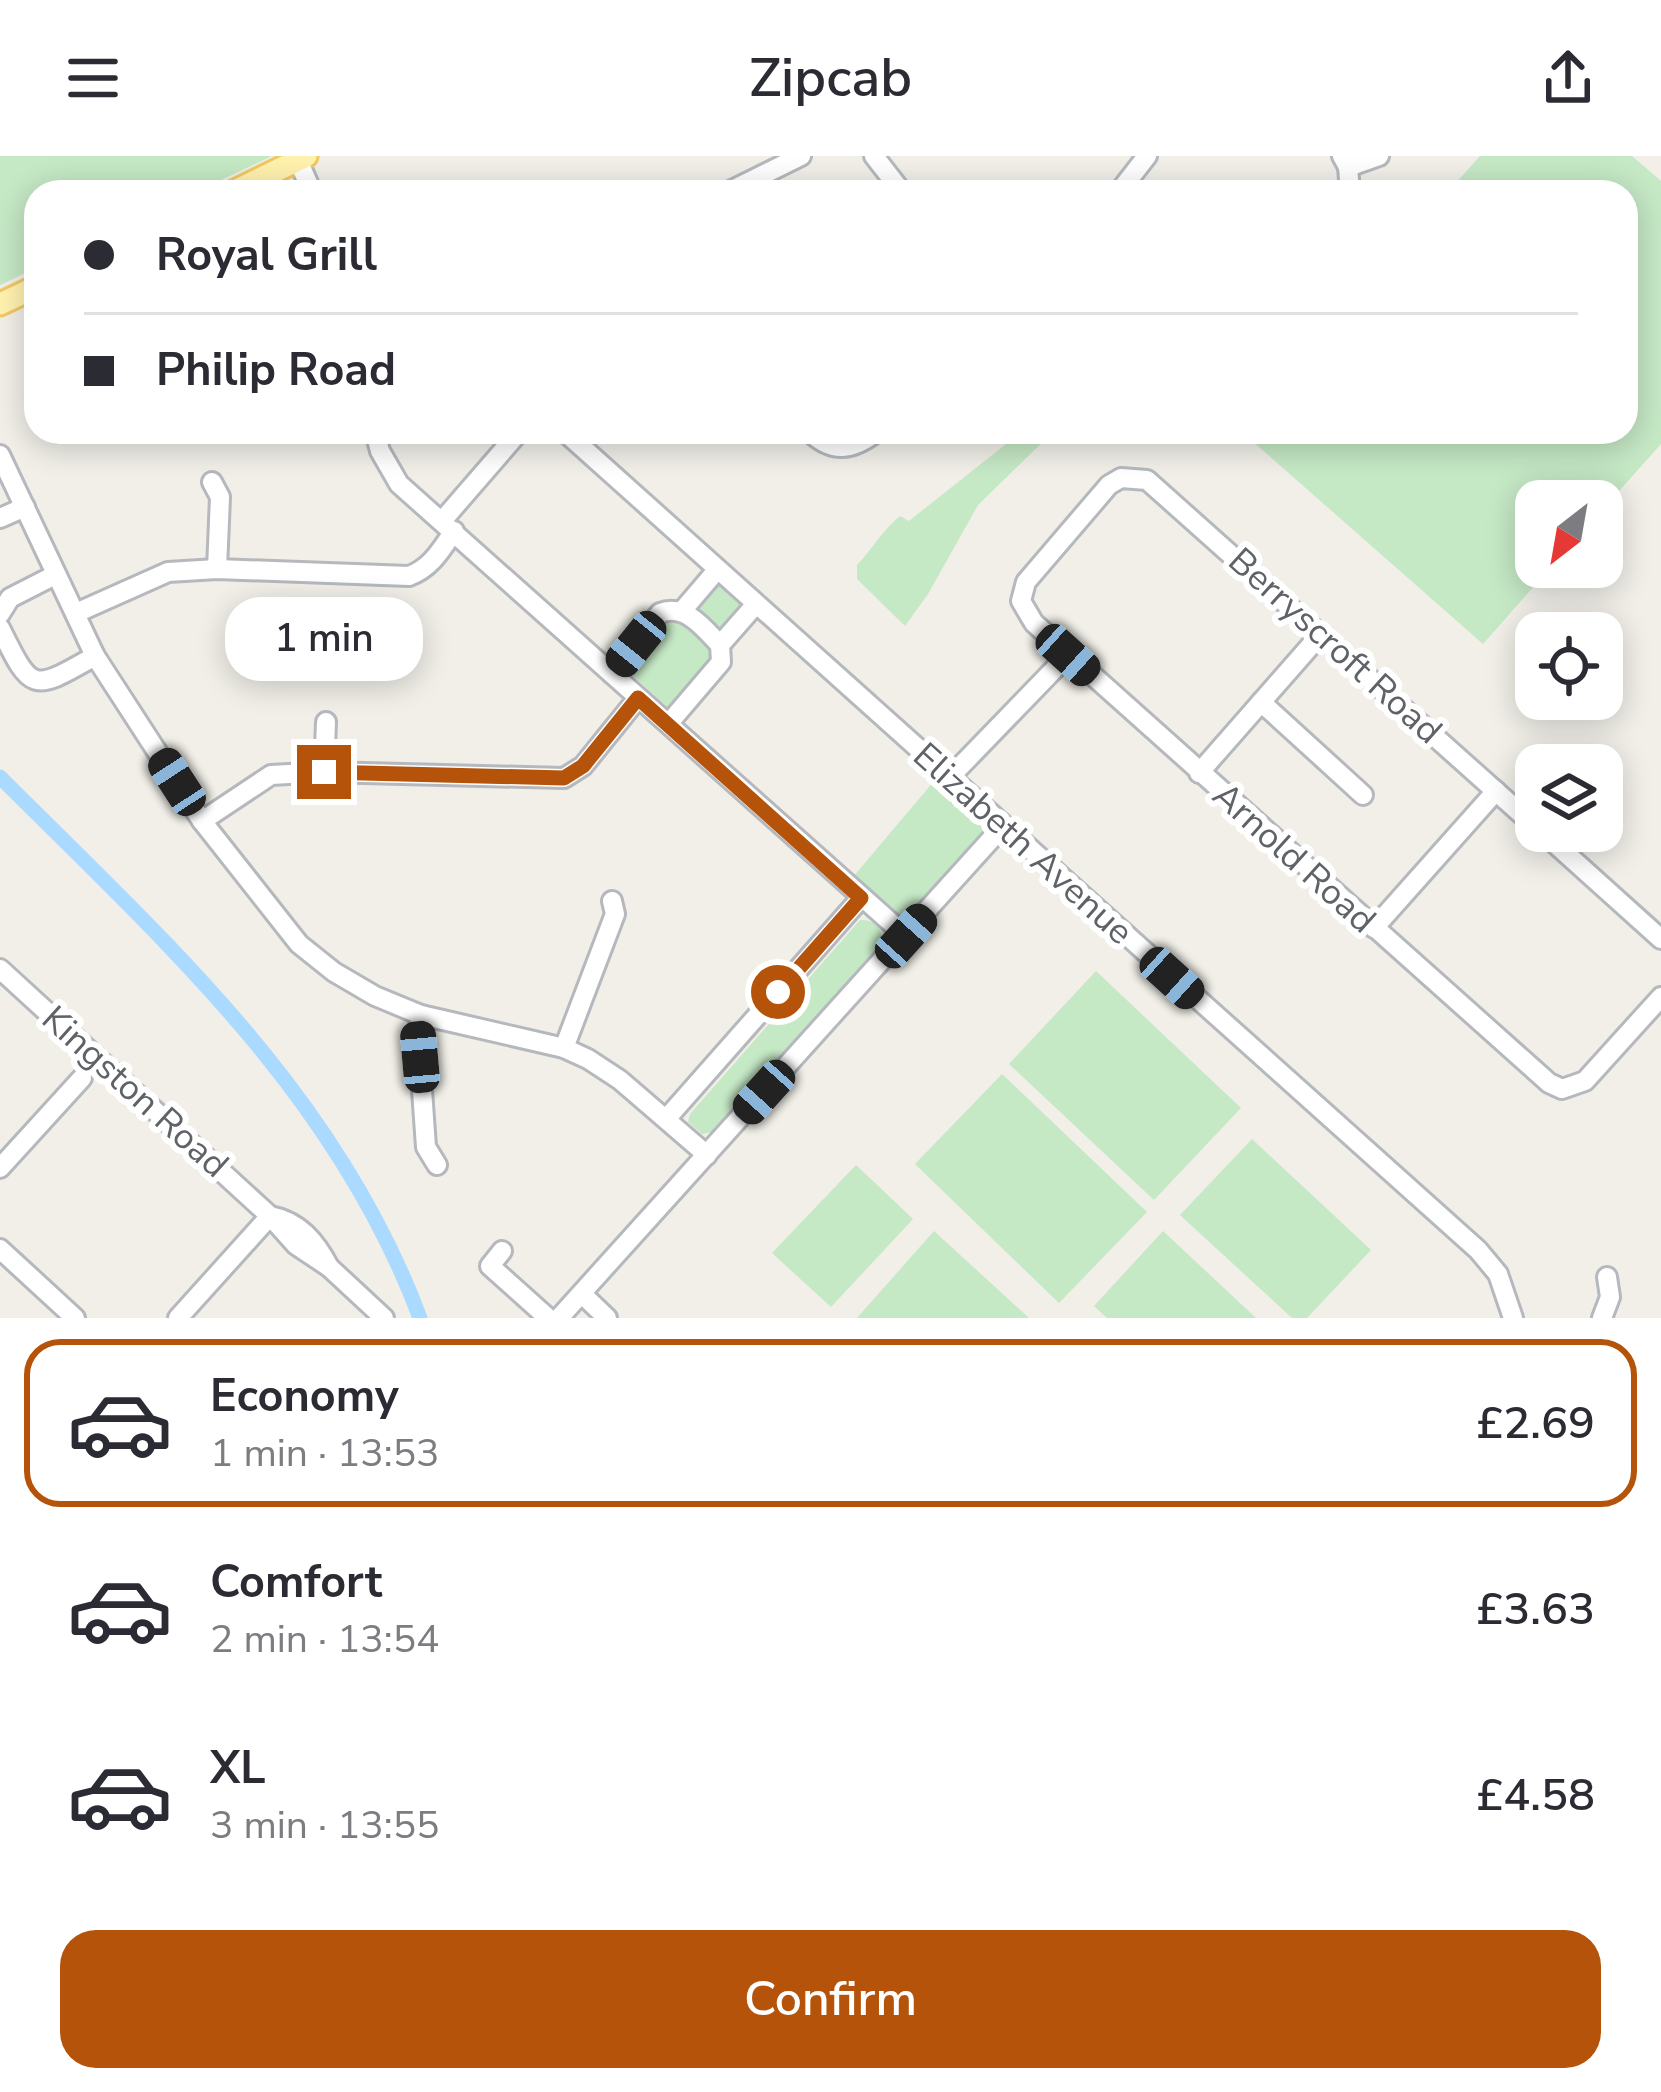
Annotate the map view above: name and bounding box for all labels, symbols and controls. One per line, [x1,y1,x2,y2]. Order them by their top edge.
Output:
text: Zipcab [749,41,912,115]
icon: menu [60,45,126,111]
icon: share [1535,45,1601,111]
text: Royal Grill [156,225,377,286]
text: Philip Road [156,340,396,401]
north arrow [1515,480,1623,588]
map controls [1515,480,1623,852]
street label: Berryscroft Road [1218,537,1452,755]
callout: 1 min [225,598,423,682]
car [599,605,673,683]
text: 1 min [274,612,374,665]
button: locate [1515,612,1623,720]
car [1029,618,1107,692]
street label: Elizabeth Avenue [902,732,1144,956]
car [142,742,212,822]
button: layers [1515,744,1623,852]
route end [297,745,351,799]
street label: Arnold Road [1202,772,1386,944]
car [869,897,943,975]
car [1133,941,1211,1015]
route start [751,965,805,1019]
street label: Kingston Road [31,995,239,1189]
car [399,1020,441,1094]
car [727,1053,801,1131]
text: Economy [210,1366,399,1427]
icon: car [66,1369,174,1477]
text: £2.69 [1476,1393,1595,1454]
text: 1 min · 13:53 [210,1427,439,1480]
text: Comfort [210,1552,382,1613]
icon: car [66,1555,174,1663]
text: £3.63 [1476,1579,1595,1640]
text: 2 min · 13:54 [210,1613,439,1666]
text: XL [210,1738,266,1799]
icon: car [66,1741,174,1849]
text: £4.58 [1476,1765,1595,1826]
text: 3 min · 13:55 [210,1799,439,1852]
button: Confirm [60,1930,1601,2068]

